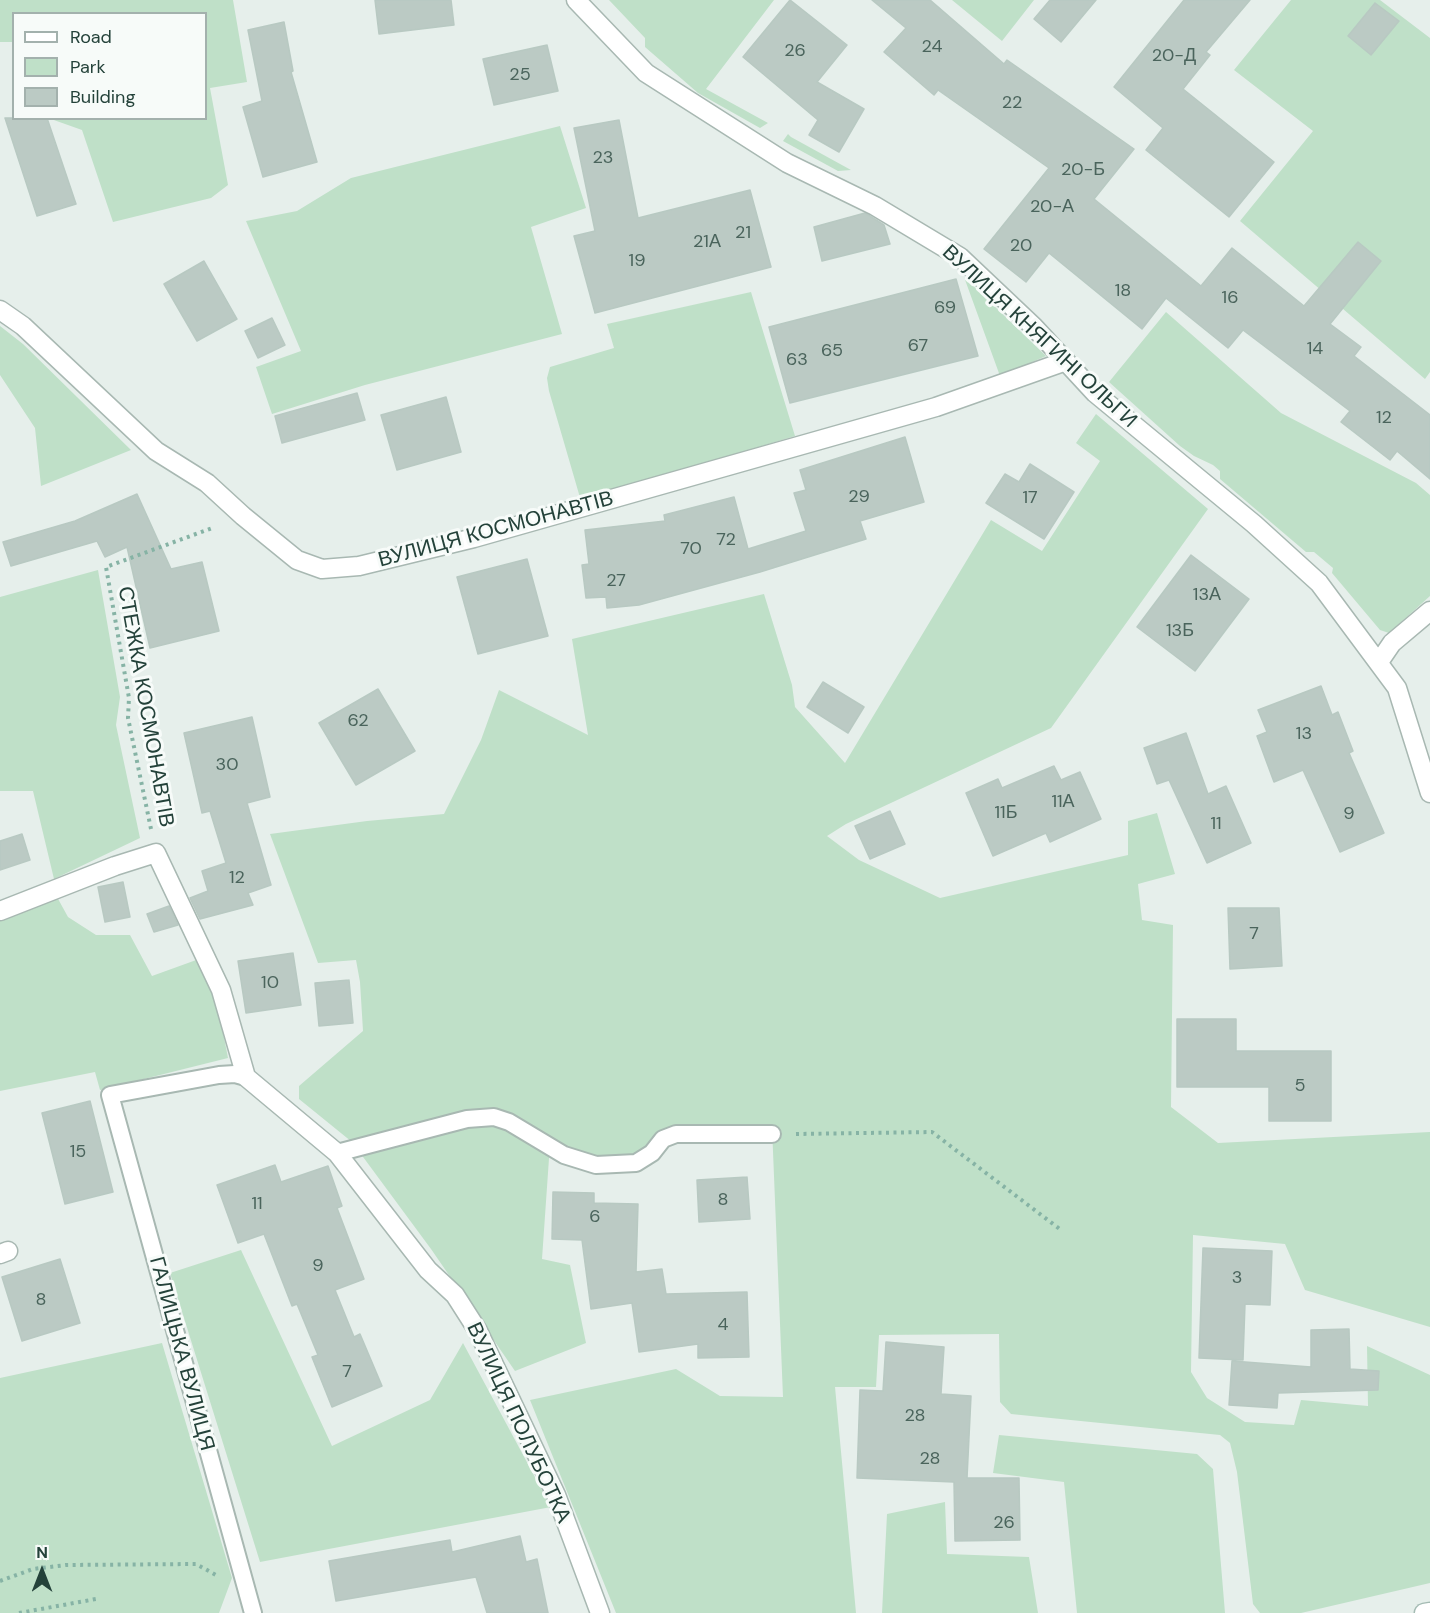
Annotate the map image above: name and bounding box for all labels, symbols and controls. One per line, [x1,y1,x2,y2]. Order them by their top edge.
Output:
legend [12,12,207,120]
text: Road [70,25,112,49]
house number: 24 [922,36,942,58]
house number: 26 [784,40,806,62]
house number: 20-Д [1152,45,1196,67]
text: Park [70,55,106,79]
house number: 25 [509,64,531,86]
text: Building [70,85,135,109]
house number: 22 [1002,92,1022,114]
house number: 23 [592,147,614,169]
house number: 20-Б [1061,159,1105,181]
house number: 20-А [1030,196,1074,218]
house number: 21 [735,222,751,244]
house number: 21А [693,231,721,253]
house number: 20 [1010,235,1032,257]
street label: ВУЛИЦЯ КНЯГИНІ ОЛЬГИ [936,240,1142,434]
house number: 19 [629,250,645,272]
house number: 18 [1115,280,1131,302]
house number: 16 [1222,287,1238,309]
house number: 69 [934,297,956,319]
house number: 67 [908,335,928,357]
house number: 14 [1307,338,1323,360]
house number: 65 [821,340,843,362]
house number: 63 [786,349,808,371]
house number: 12 [1376,407,1392,429]
street label: ВУЛИЦЯ КОСМОНАВТІВ [376,486,616,574]
house number: 29 [848,486,870,508]
house number: 17 [1022,487,1038,509]
house number: 72 [716,529,736,551]
house number: 70 [680,538,702,560]
house number: 27 [606,570,626,592]
house number: 13А [1193,584,1221,606]
street label: СТЕЖКА КОСМОНАВТІВ [111,585,179,829]
house number: 13Б [1166,620,1194,642]
house number: 62 [347,710,369,732]
house number: 13 [1296,723,1312,745]
house number: 30 [216,754,238,776]
house number: 11А [1051,791,1075,813]
house number: 11Б [994,802,1018,824]
house number: 9 [1343,803,1355,825]
house number: 11 [1210,813,1222,835]
house number: 12 [229,867,245,889]
house number: 7 [1249,923,1259,945]
house number: 10 [261,972,279,994]
house number: 5 [1295,1075,1305,1097]
house number: 15 [70,1141,86,1163]
house number: 8 [718,1189,728,1211]
house number: 11 [251,1193,263,1215]
house number: 6 [589,1206,601,1228]
street label: ГАЛИЦЬКА ВУЛИЦЯ [143,1254,219,1454]
house number: 9 [312,1255,324,1277]
house number: 3 [1232,1267,1242,1289]
house number: 8 [36,1289,46,1311]
house number: 4 [718,1314,728,1336]
street label: ВУЛИЦЯ ПОЛУБОТКА [460,1319,576,1527]
house number: 7 [342,1361,352,1383]
house number: 28 [904,1405,926,1427]
house number: 28 [919,1448,941,1470]
house number: 26 [993,1512,1015,1534]
north arrow [12,1541,72,1601]
text: N [36,1542,48,1563]

